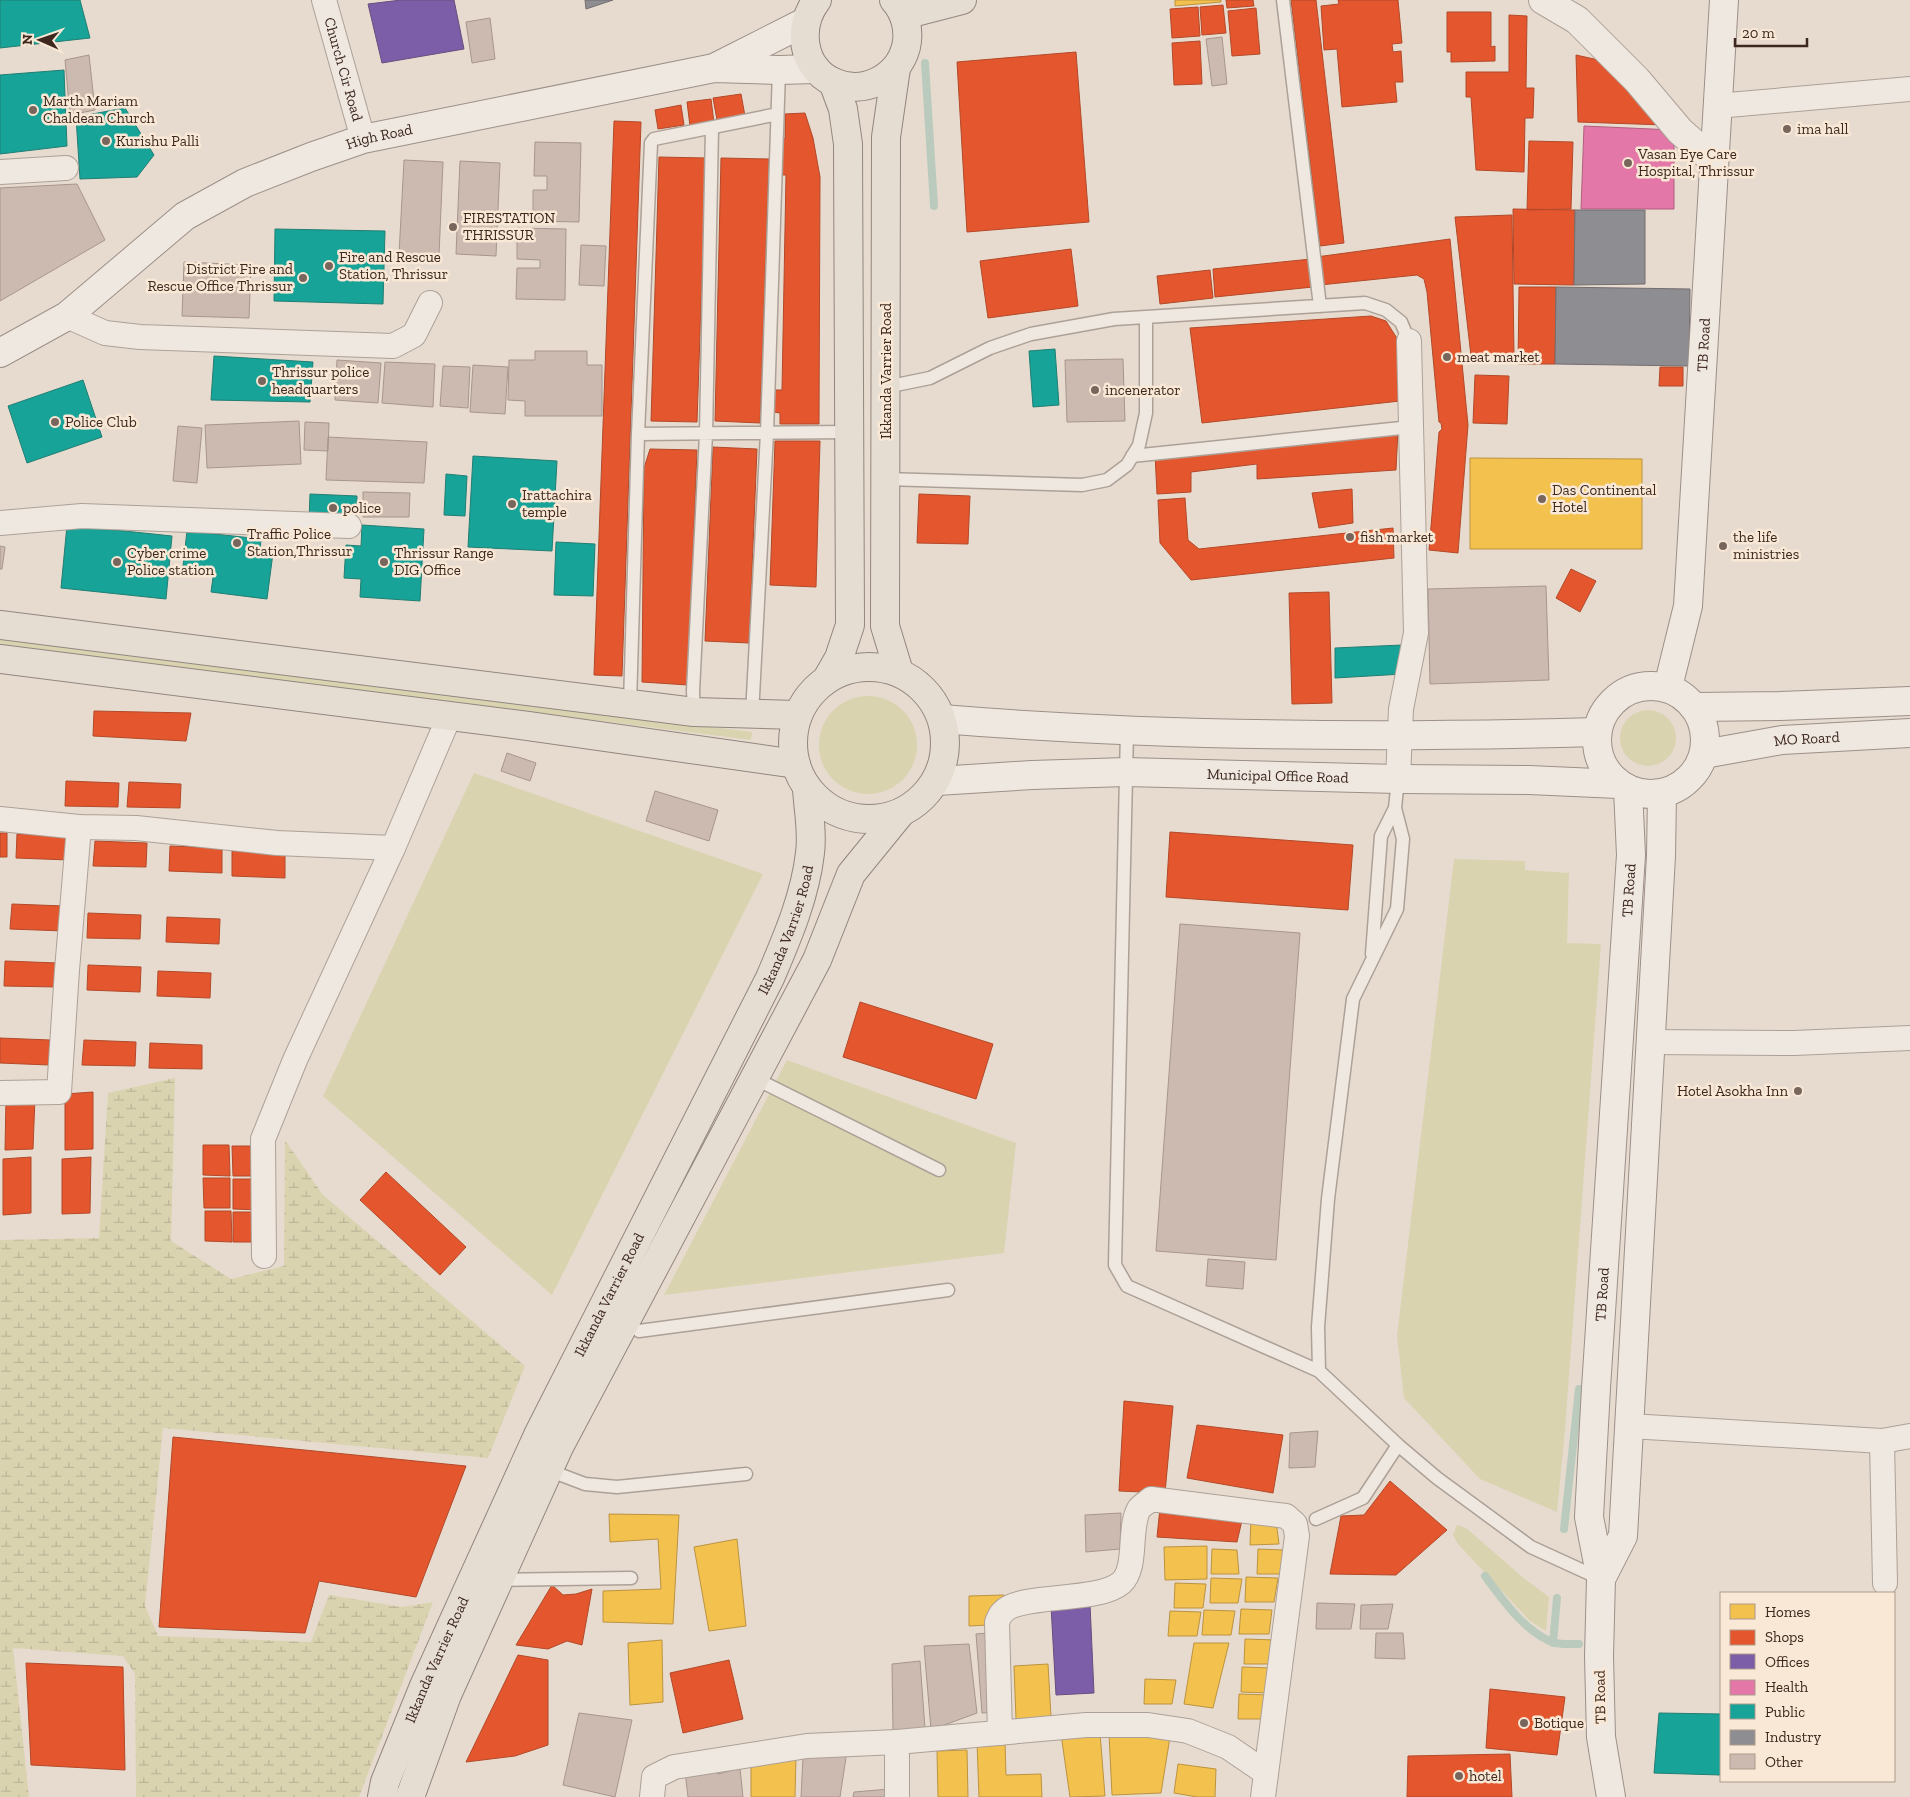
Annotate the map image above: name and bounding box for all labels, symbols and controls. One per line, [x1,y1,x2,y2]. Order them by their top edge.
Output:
north arrow [15,15,65,65]
street label: Church Cir Road [320,15,367,124]
scale bar [1735,15,1808,47]
text: 20 m [1742,24,1775,42]
text: N [19,34,36,45]
place label: Marth Mariam Chaldean Church [43,92,156,127]
marker: Marth Mariam Chaldean Church [27,104,39,116]
street label: High Road [344,120,415,153]
place label: ima hall [1797,120,1848,138]
marker: ima hall [1781,123,1793,135]
place label: Kurishu Palli [116,132,199,150]
marker: Kurishu Palli [100,135,112,147]
place label: Vasan Eye Care Hospital, Thrissur [1637,145,1755,180]
marker: Vasan Eye Care Hospital, Thrissur [1622,157,1634,169]
place label: FIRESTATION THRISSUR [463,209,555,244]
marker: FIRESTATION THRISSUR [447,221,459,233]
place label: Fire and Rescue Station, Thrissur [339,248,448,283]
place label: District Fire and Rescue Office Thrissur [147,260,294,295]
marker: Fire and Rescue Station, Thrissur [323,260,335,272]
marker: District Fire and Rescue Office Thrissur [297,272,309,284]
street label: Ikkanda Varrier Road [877,302,895,439]
street label: TB Road [1693,317,1714,372]
place label: meat market [1457,348,1540,366]
marker: meat market [1441,351,1453,363]
place label: Thrissur police headquarters [272,363,369,398]
marker: Thrissur police headquarters [256,375,268,387]
place label: incenerator [1105,381,1181,399]
marker: incenerator [1089,384,1101,396]
place label: Police Club [65,413,137,431]
marker: Police Club [49,416,61,428]
place label: Das Continental Hotel [1552,481,1657,516]
place label: Irattachira temple [522,486,592,521]
marker: Das Continental Hotel [1536,493,1548,505]
marker: Irattachira temple [506,498,518,510]
place label: police [343,499,381,517]
marker: police [327,502,339,514]
place label: Traffic Police Station,Thrissur [247,525,352,560]
place label: fish market [1360,528,1434,546]
place label: the life ministries [1733,528,1799,563]
marker: fish market [1344,531,1356,543]
marker: Traffic Police Station,Thrissur [231,537,243,549]
marker: the life ministries [1717,540,1729,552]
place label: Cyber crime Police station [127,544,214,579]
place label: Thrissur Range DIG Office [394,544,494,579]
marker: Cyber crime Police station [111,556,123,568]
marker: Thrissur Range DIG Office [378,556,390,568]
street label: MO Roard [1772,728,1841,750]
street label: Municipal Office Road [1207,765,1350,787]
street label: TB Road [1618,862,1639,918]
street label: Ikkanda Varrier Road [754,863,817,998]
place label: Hotel Asokha Inn [1677,1082,1788,1100]
marker: Hotel Asokha Inn [1792,1085,1804,1097]
street label: Ikkanda Varrier Road [570,1229,648,1360]
street label: TB Road [1591,1266,1613,1322]
legend [1720,1592,1895,1782]
street label: Ikkanda Varrier Road [401,1593,473,1726]
text: Homes [1765,1603,1810,1621]
text: Shops [1765,1628,1804,1646]
text: Offices [1765,1653,1809,1671]
street label: TB Road [1591,1669,1609,1724]
text: Health [1765,1678,1809,1696]
text: Public [1765,1703,1805,1721]
place label: Botique [1534,1714,1584,1732]
marker: Botique [1518,1717,1530,1729]
text: Industry [1765,1728,1822,1746]
text: Other [1765,1753,1803,1771]
place label: hotel [1469,1767,1502,1785]
marker: hotel [1453,1770,1465,1782]

